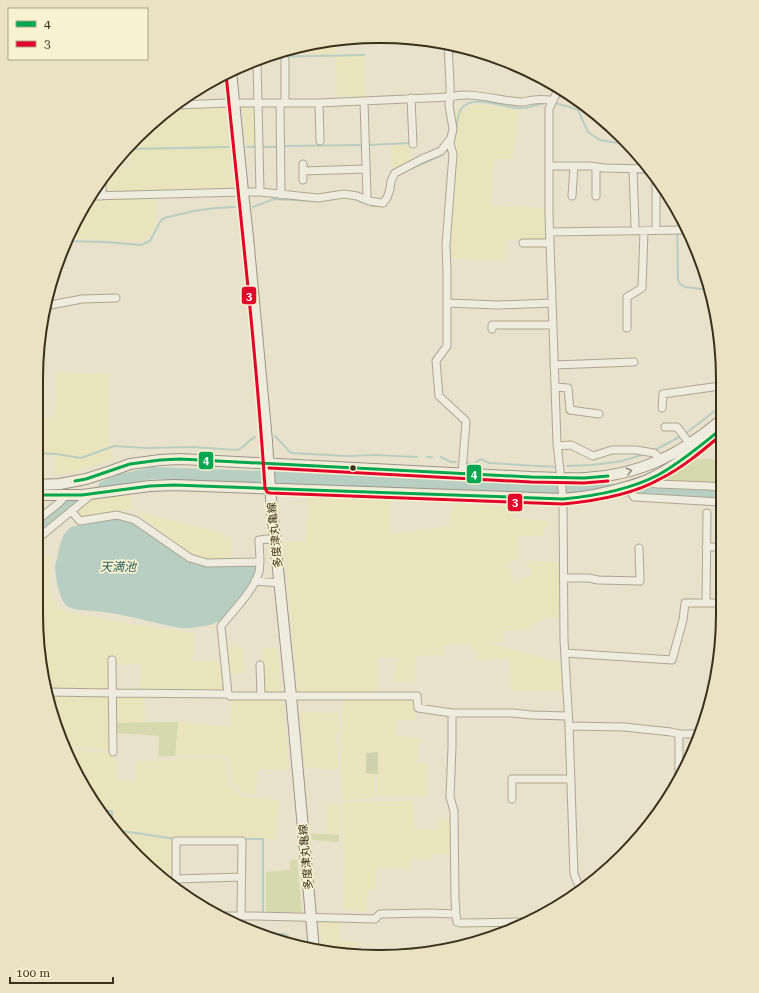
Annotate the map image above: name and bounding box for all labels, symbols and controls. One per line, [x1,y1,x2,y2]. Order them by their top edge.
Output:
legend [8,8,148,60]
text: 4 [44,17,51,31]
text: 3 [44,37,51,51]
line badge: 3 [241,286,257,305]
text: 3 [246,290,252,303]
line badge: 4 [198,451,214,470]
text: 4 [203,454,210,467]
unlabelled marker [348,463,358,473]
line badge: 4 [466,464,482,484]
one-way arrow [625,467,632,476]
text: 4 [471,468,478,481]
line badge: 3 [507,493,523,512]
text: 3 [512,496,518,509]
street label: 多度津丸亀線 [265,502,285,568]
water label: 天満池 [100,560,137,574]
street label: 多度津丸亀線 [297,824,315,890]
scale bar [10,959,113,985]
text: 100 m [16,966,50,980]

